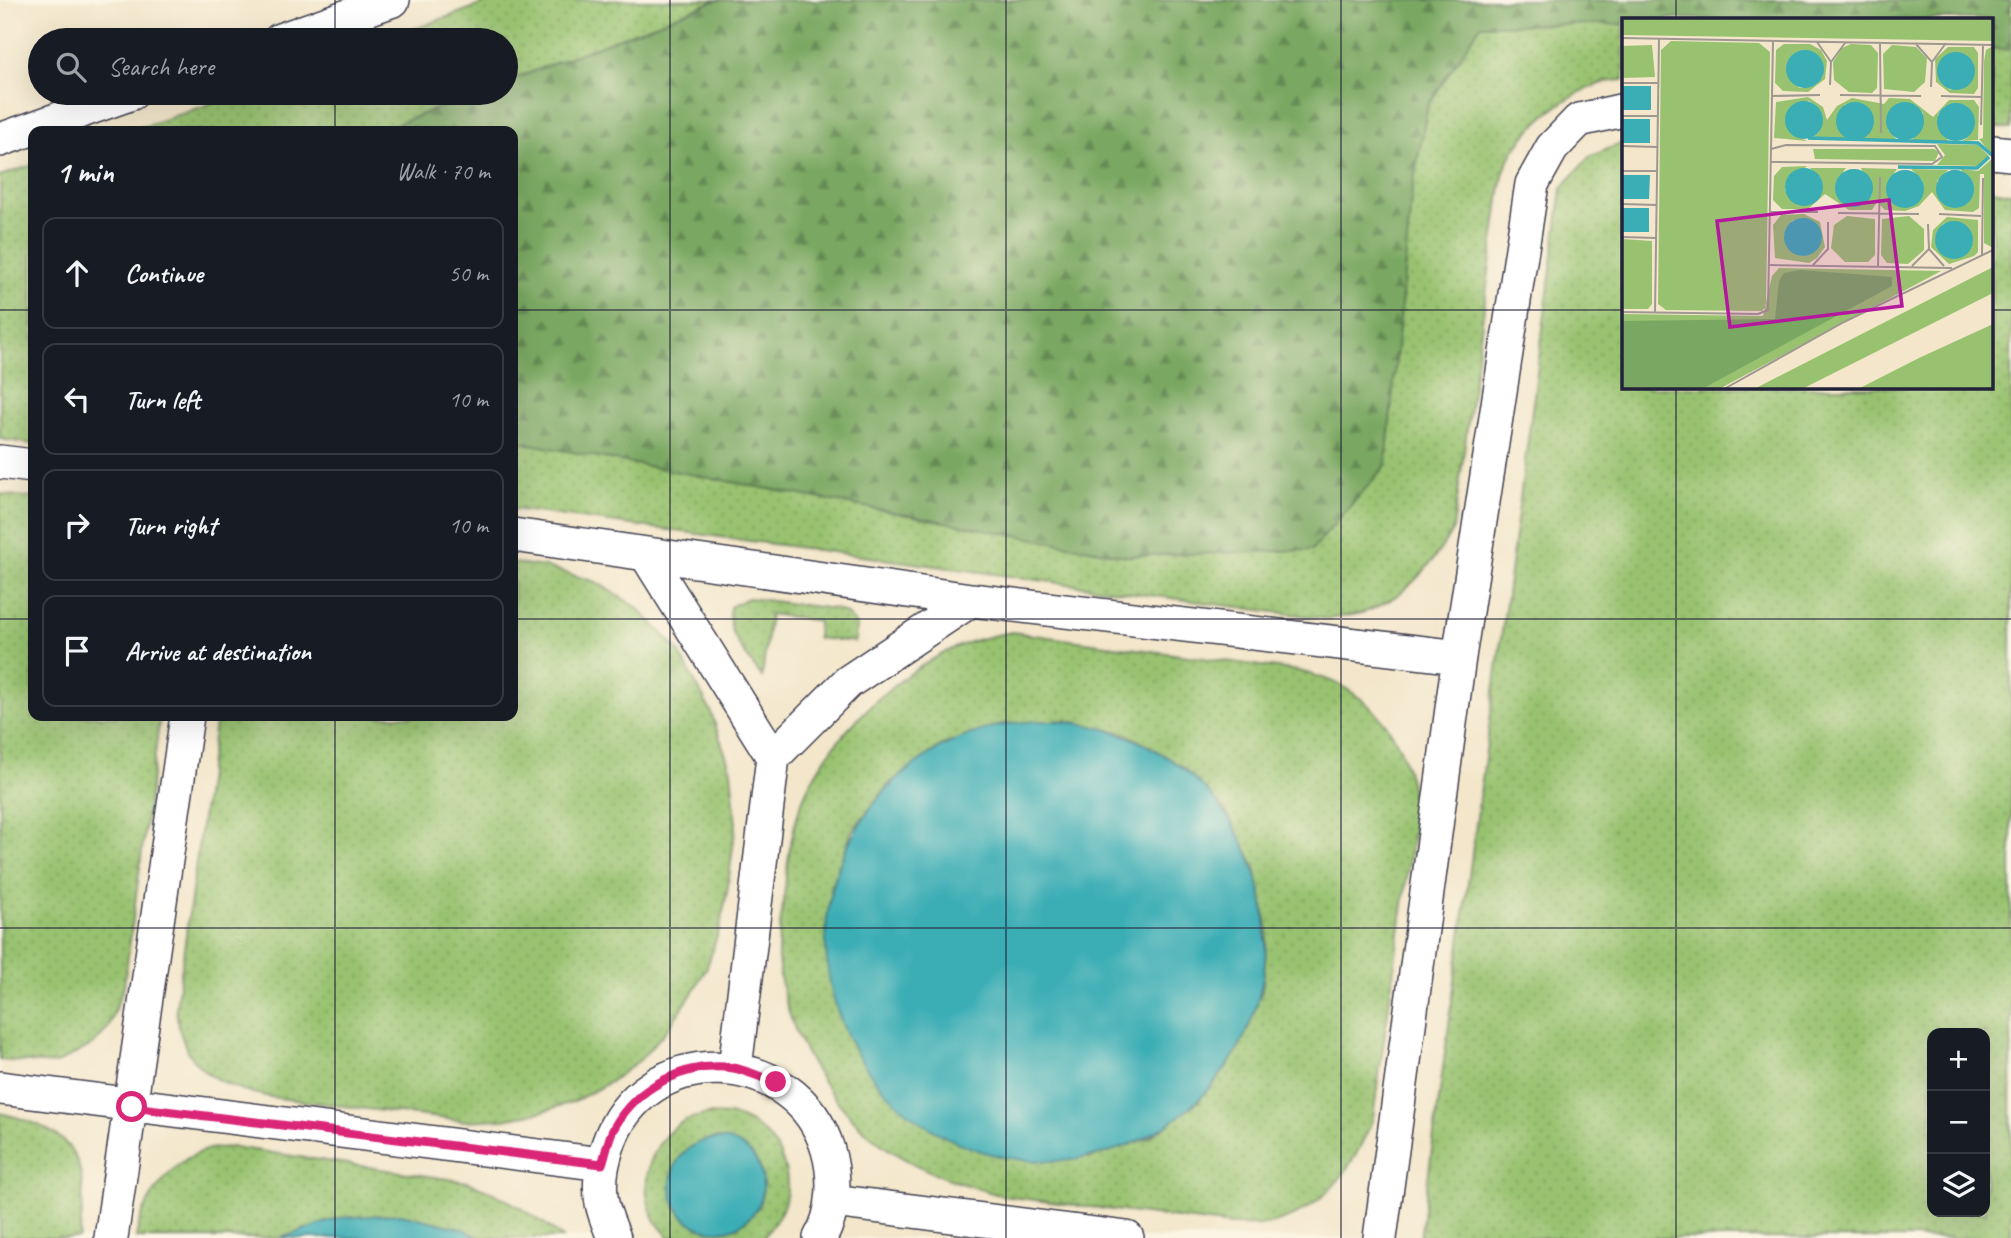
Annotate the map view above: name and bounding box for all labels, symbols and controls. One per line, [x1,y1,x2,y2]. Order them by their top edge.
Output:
inset map [1622,18,1994,388]
search box [28,28,518,105]
icon: search [52,48,90,86]
text: Search here [108,50,214,83]
text: 1 min [56,153,113,191]
text: Walk · 70 m [397,157,490,186]
icon: ahead [58,254,96,292]
text: Continue [125,257,203,290]
text: 50 m [449,259,488,288]
icon: left [58,380,96,418]
text: Turn left [125,383,200,416]
text: 10 m [449,385,488,414]
icon: right [58,506,96,544]
text: Turn right [125,509,216,542]
text: 10 m [449,511,488,540]
icon: arrive [58,632,96,670]
text: Arrive at destination [125,635,311,668]
map controls [1927,1028,1990,1217]
button: + [1927,1028,1990,1091]
route end [760,1066,791,1097]
route start [116,1091,147,1122]
button: − [1927,1091,1990,1154]
button: layers [1927,1154,1990,1217]

